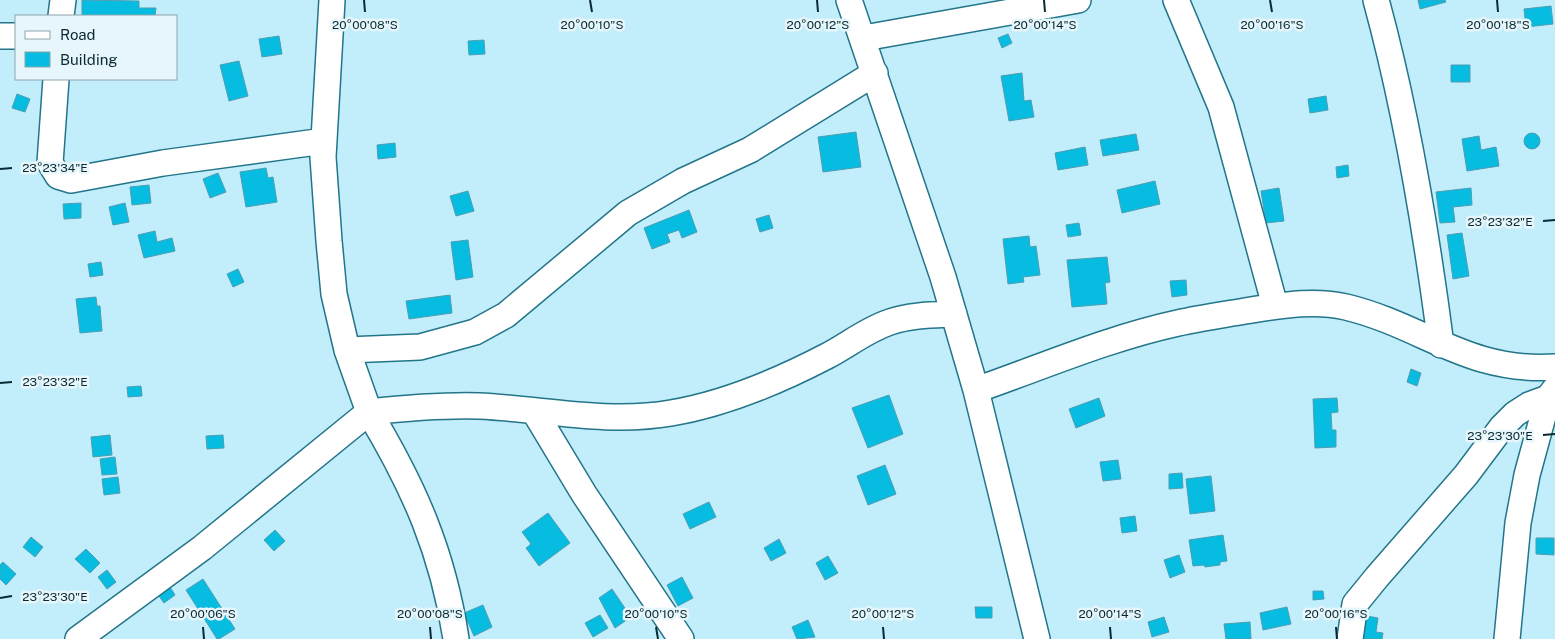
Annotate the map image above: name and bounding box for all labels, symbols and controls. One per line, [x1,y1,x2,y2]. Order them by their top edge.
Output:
legend [15,15,178,80]
text: 20°00'08"S [332,18,398,32]
text: 20°00'10"S [560,18,624,32]
text: 20°00'12"S [787,18,849,32]
text: 20°00'14"S [1013,18,1077,32]
text: 20°00'16"S [1240,18,1304,32]
text: 20°00'18"S [1466,18,1530,32]
text: Road [60,26,96,43]
text: Building [60,51,118,68]
text: 23°23'34"E [22,161,88,175]
text: 23°23'32"E [1467,215,1533,229]
text: 23°23'32"E [22,375,88,389]
text: 23°23'30"E [1467,429,1533,443]
text: 23°23'30"E [22,590,88,604]
text: 20°00'06"S [170,607,236,621]
text: 20°00'08"S [397,607,463,621]
text: 20°00'10"S [624,607,688,621]
text: 20°00'12"S [852,607,914,621]
text: 20°00'14"S [1078,607,1142,621]
text: 20°00'16"S [1304,607,1368,621]

